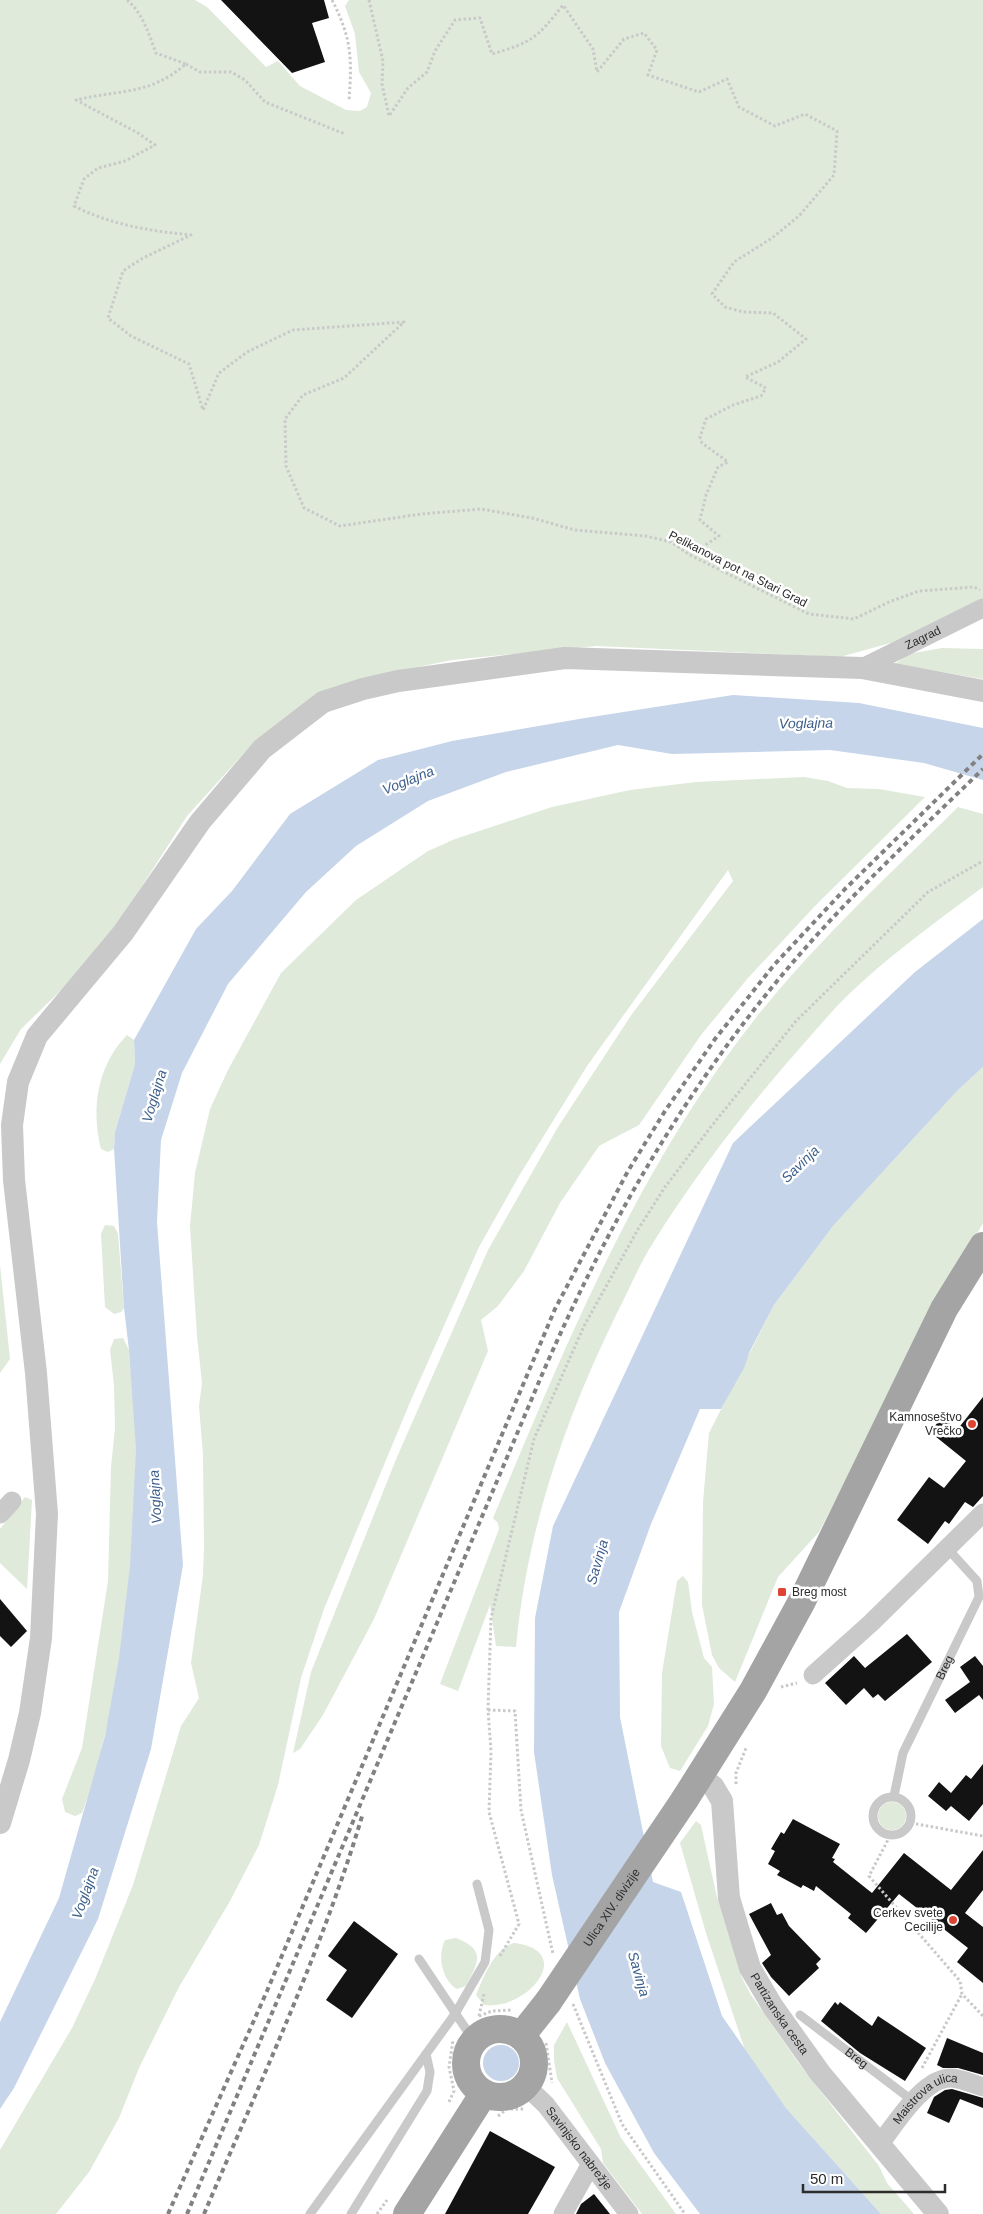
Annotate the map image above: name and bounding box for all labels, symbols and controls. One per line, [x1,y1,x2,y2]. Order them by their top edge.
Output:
street label: Pelikanova pot na Stari Grad [666,528,810,610]
street label: Zagrad [903,623,943,653]
water label: Voglajna [779,715,833,731]
water label: Voglajna [380,762,436,798]
water label: Voglajna [138,1068,170,1124]
water label: Savinja [778,1142,822,1186]
place label: Kamnoseštvo Vrečko [889,1410,962,1438]
marker: Kamnoseštvo Vrečko [966,1418,978,1430]
water label: Voglajna [146,1469,164,1524]
water label: Savinja [583,1538,611,1586]
place label: Breg most [792,1585,847,1599]
marker: Breg most [776,1586,788,1598]
street label: Breg [933,1653,956,1682]
water label: Voglajna [68,1865,102,1921]
street label: Ulica XIV. divizije [580,1866,643,1949]
place label: Cerkev svete Cecilije [873,1906,943,1934]
marker: Cerkev svete Cecilije [947,1914,959,1926]
water label: Savinja [625,1950,653,1998]
street label: Partizanska cesta [747,1970,812,2057]
street label: Breg [842,2045,871,2071]
street label: Maistrova ulica [890,2071,959,2127]
street label: Savinjsko nabrežje [543,2104,615,2193]
scale bar [803,2162,946,2194]
text: 50 m [810,2170,843,2187]

